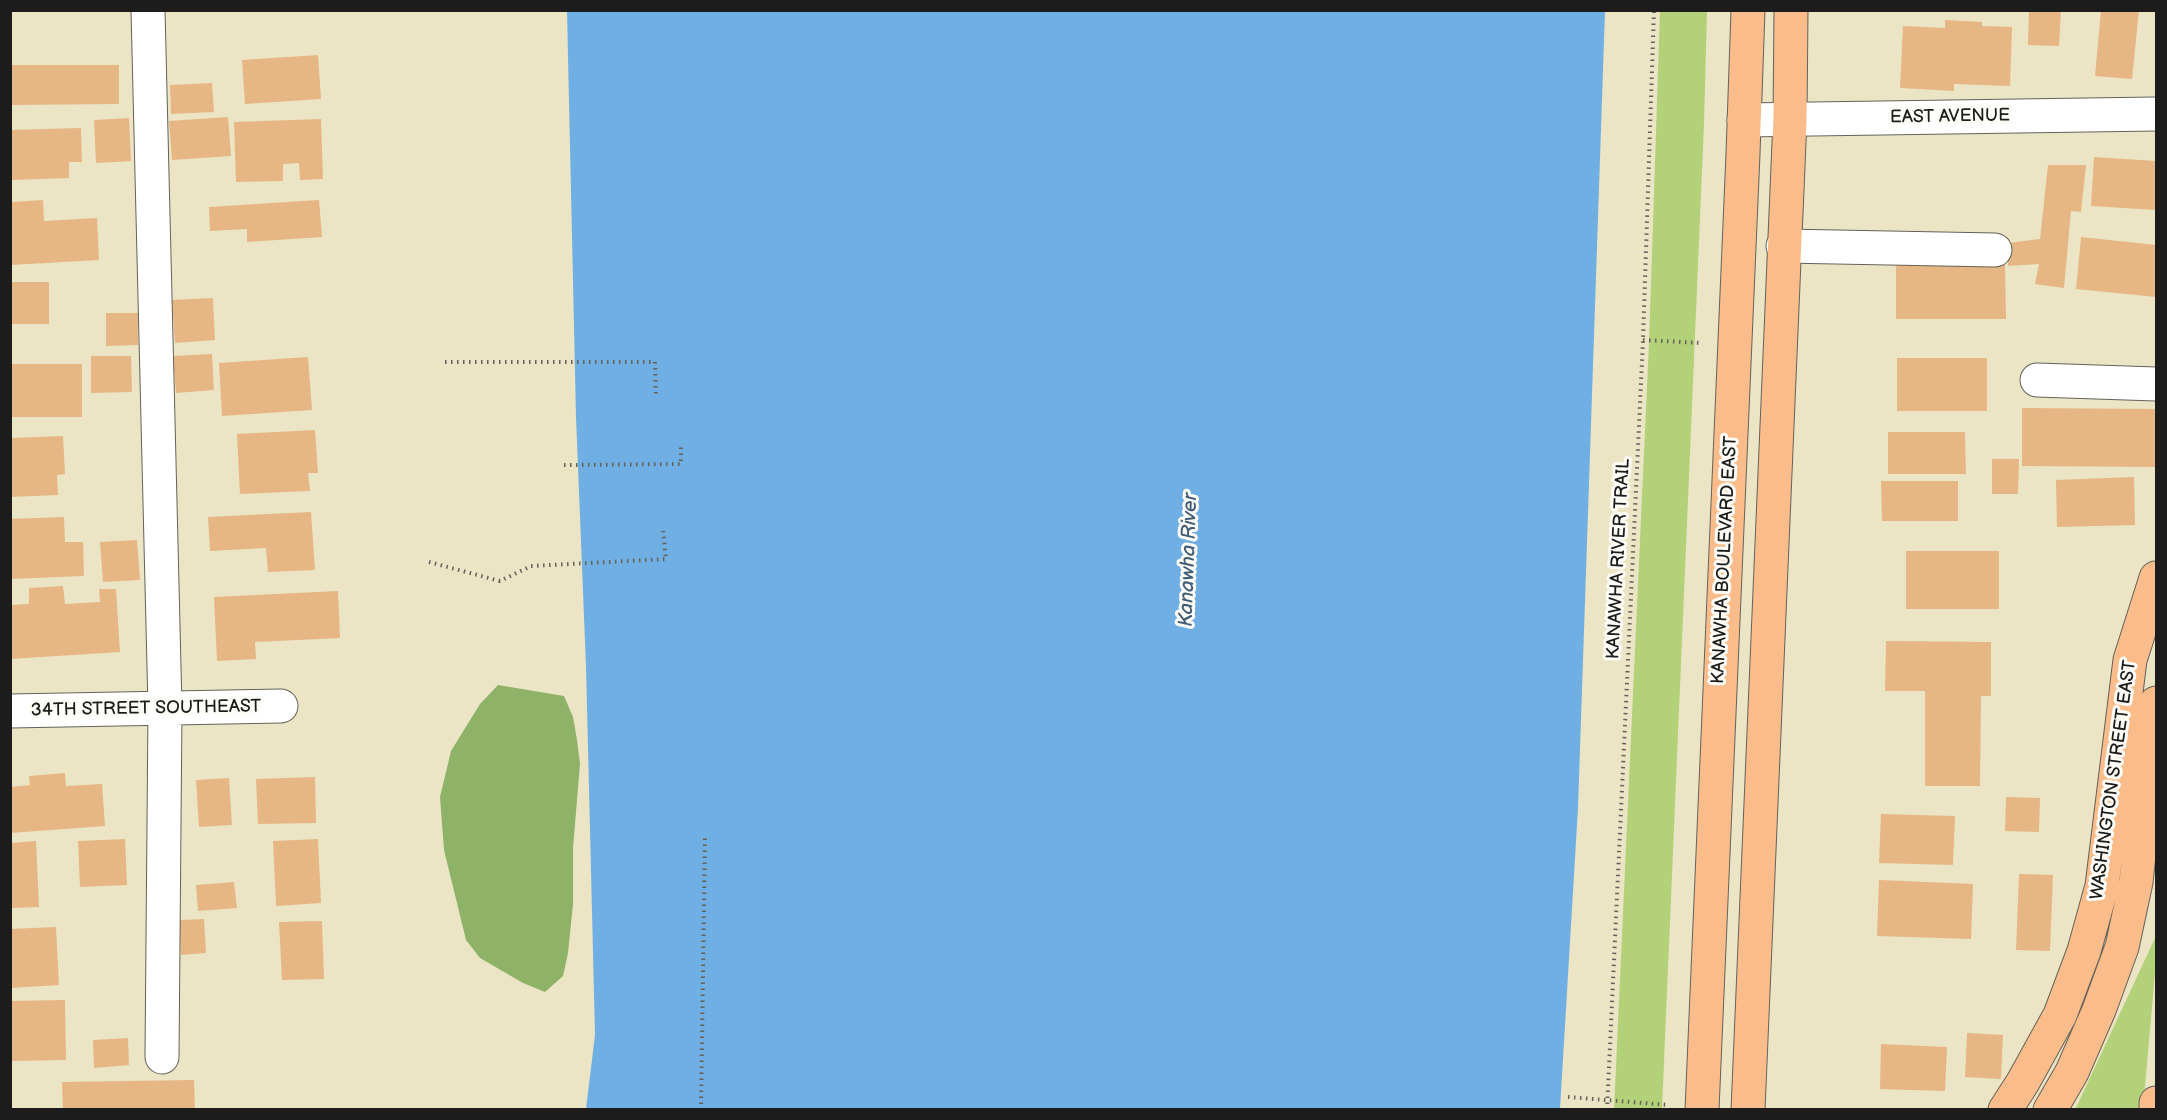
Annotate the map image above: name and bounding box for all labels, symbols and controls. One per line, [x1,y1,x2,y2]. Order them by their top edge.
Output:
street label: EAST AVENUE [1890,105,2010,129]
street label: KANAWHA BOULEVARD EAST [1708,435,1742,685]
street label: KANAWHA RIVER TRAIL [1603,458,1635,660]
water label: Kanawha River [1175,493,1203,627]
street label: WASHINGTON STREET EAST [2086,659,2142,901]
street label: 34TH STREET SOUTHEAST [31,696,261,722]

